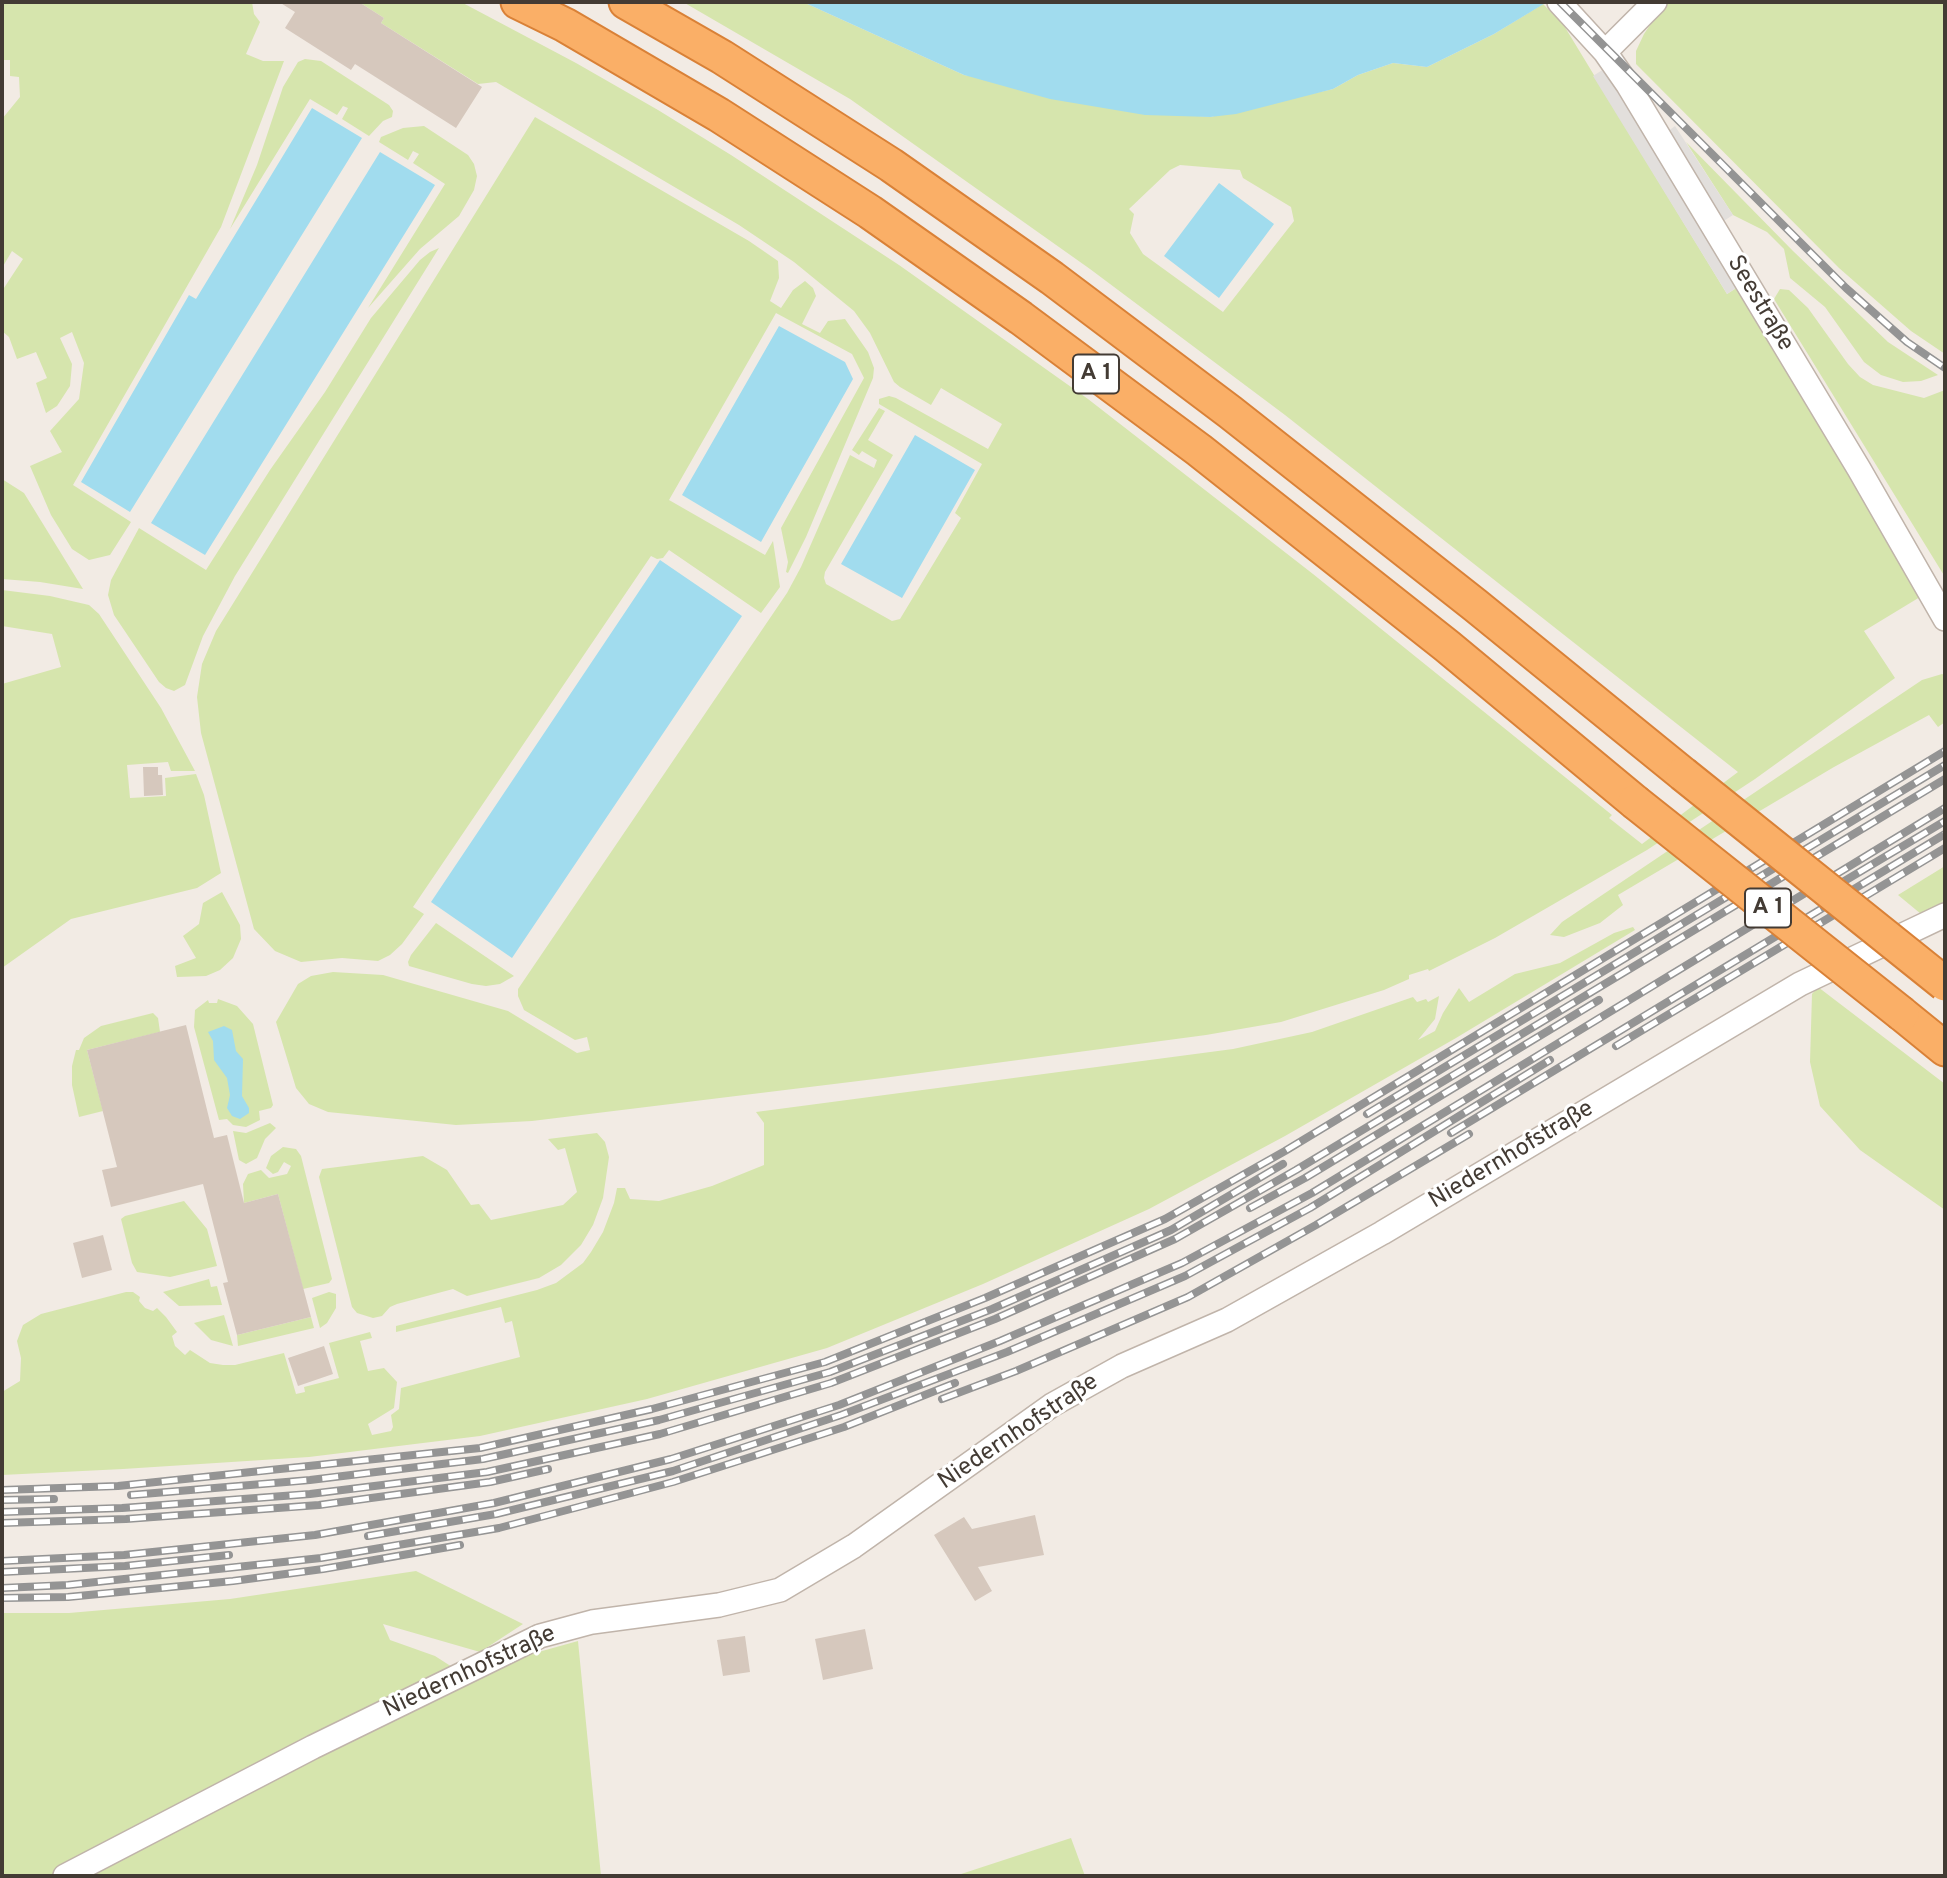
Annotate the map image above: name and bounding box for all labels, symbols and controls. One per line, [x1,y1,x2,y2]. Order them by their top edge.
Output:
street label: Seestraße [1719,251,1799,357]
road number: A 1 [1073,354,1119,394]
road number: A 1 [1745,888,1791,928]
street label: Niedernhofstraße [1424,1095,1600,1217]
street label: Niedernhofstraße [933,1369,1105,1497]
street label: Niedernhofstraße [379,1620,561,1726]

